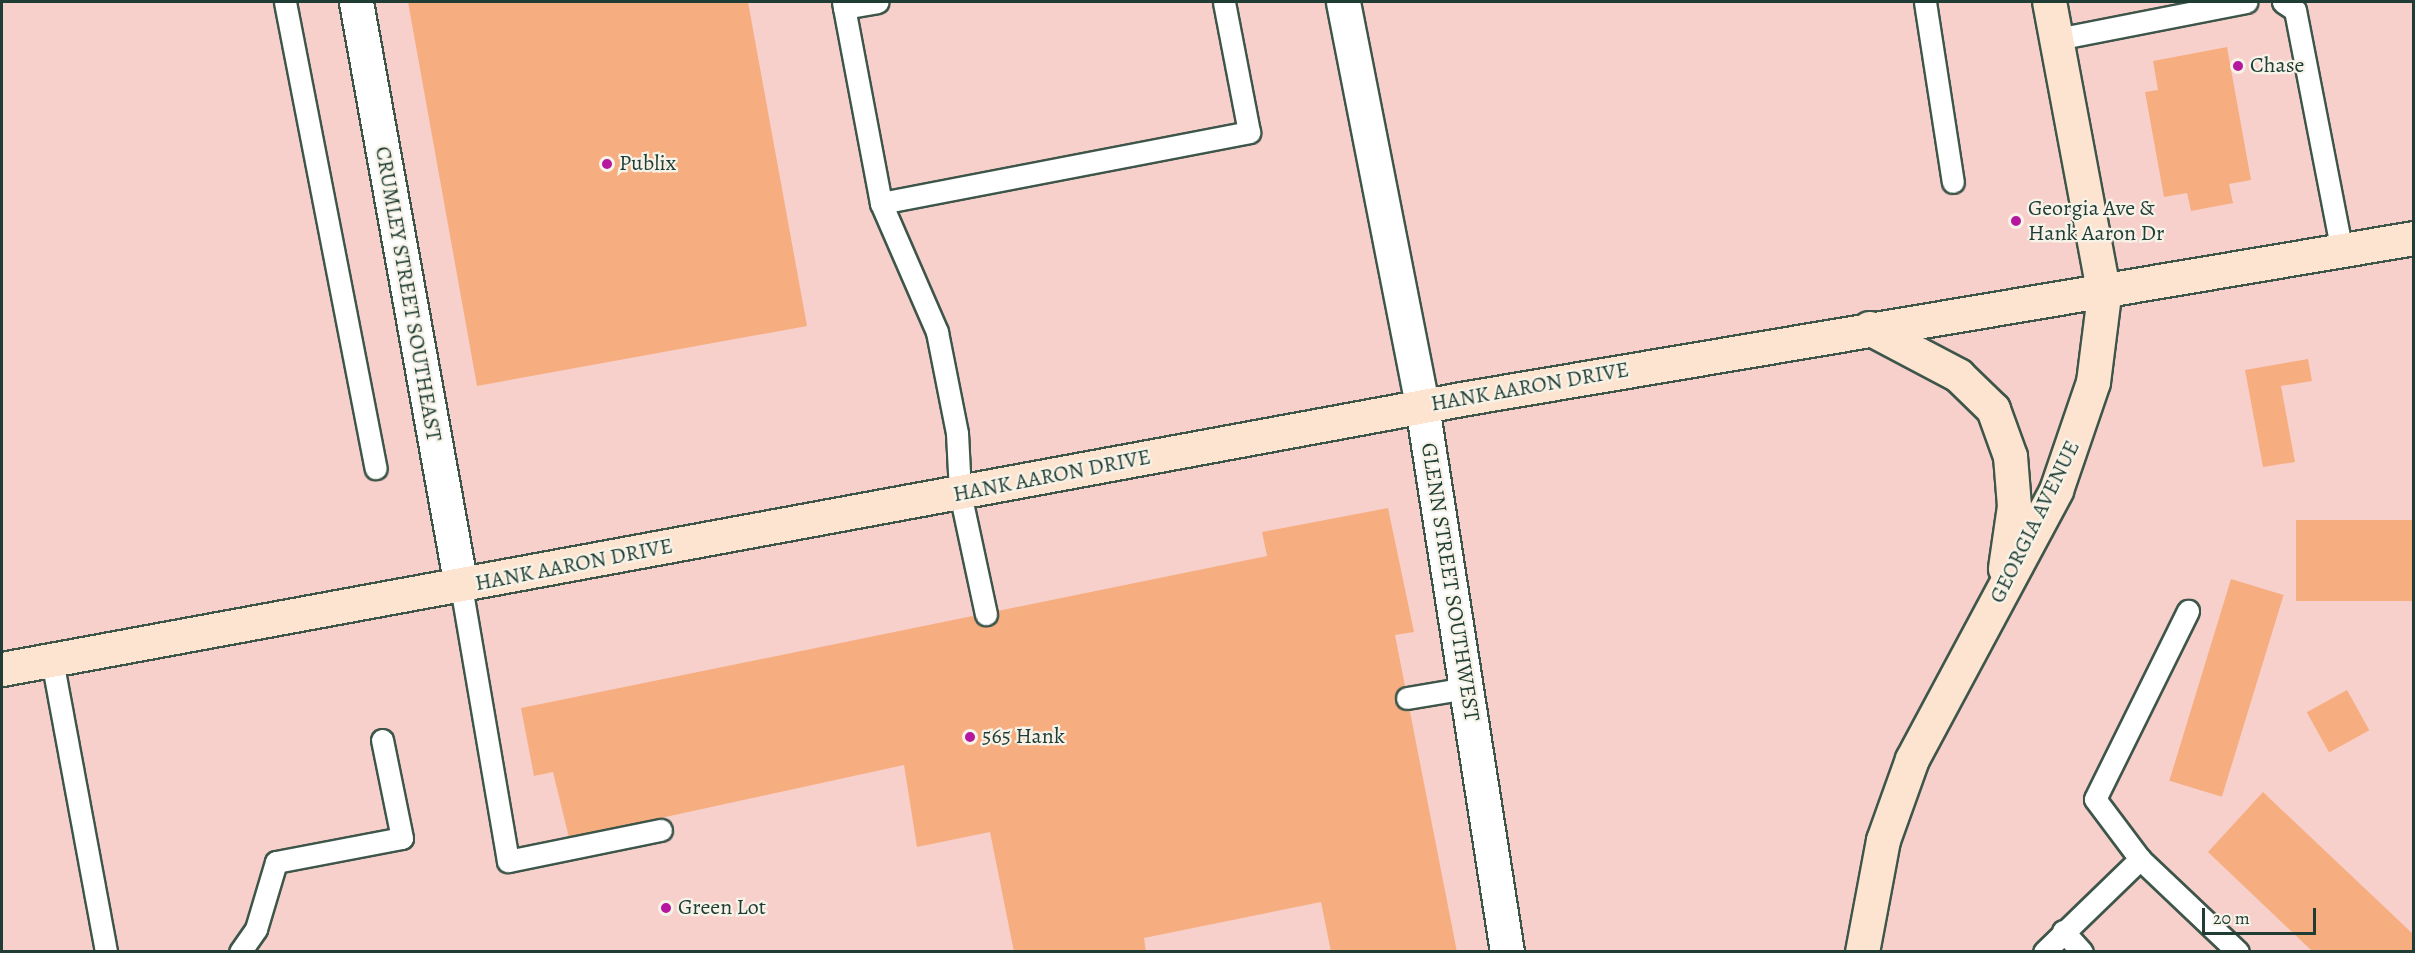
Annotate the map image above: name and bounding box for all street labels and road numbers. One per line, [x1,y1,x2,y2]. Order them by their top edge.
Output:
street label: CRUMLEY STREET SOUTHEAST [369,144,447,444]
street label: HANK AARON DRIVE [1429,357,1631,417]
street label: GEORGIA AVENUE [1984,436,2086,608]
street label: GLENN STREET SOUTHWEST [1415,441,1485,723]
street label: HANK AARON DRIVE [951,444,1153,508]
street label: HANK AARON DRIVE [473,533,675,597]

